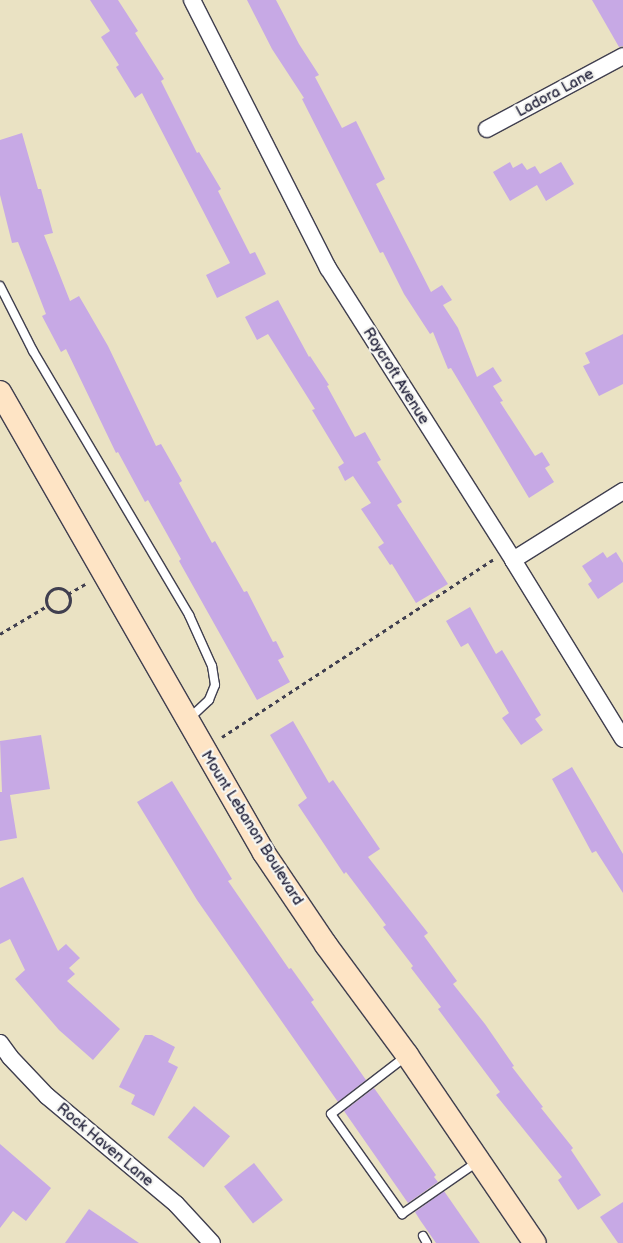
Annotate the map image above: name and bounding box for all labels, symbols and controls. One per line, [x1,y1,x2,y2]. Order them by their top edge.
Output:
street label: Ladora Lane [513,65,597,121]
street label: Roycroft Avenue [359,324,433,428]
street label: Mount Lebanon Boulevard [197,748,307,908]
street label: Rock Haven Lane [53,1099,157,1191]

